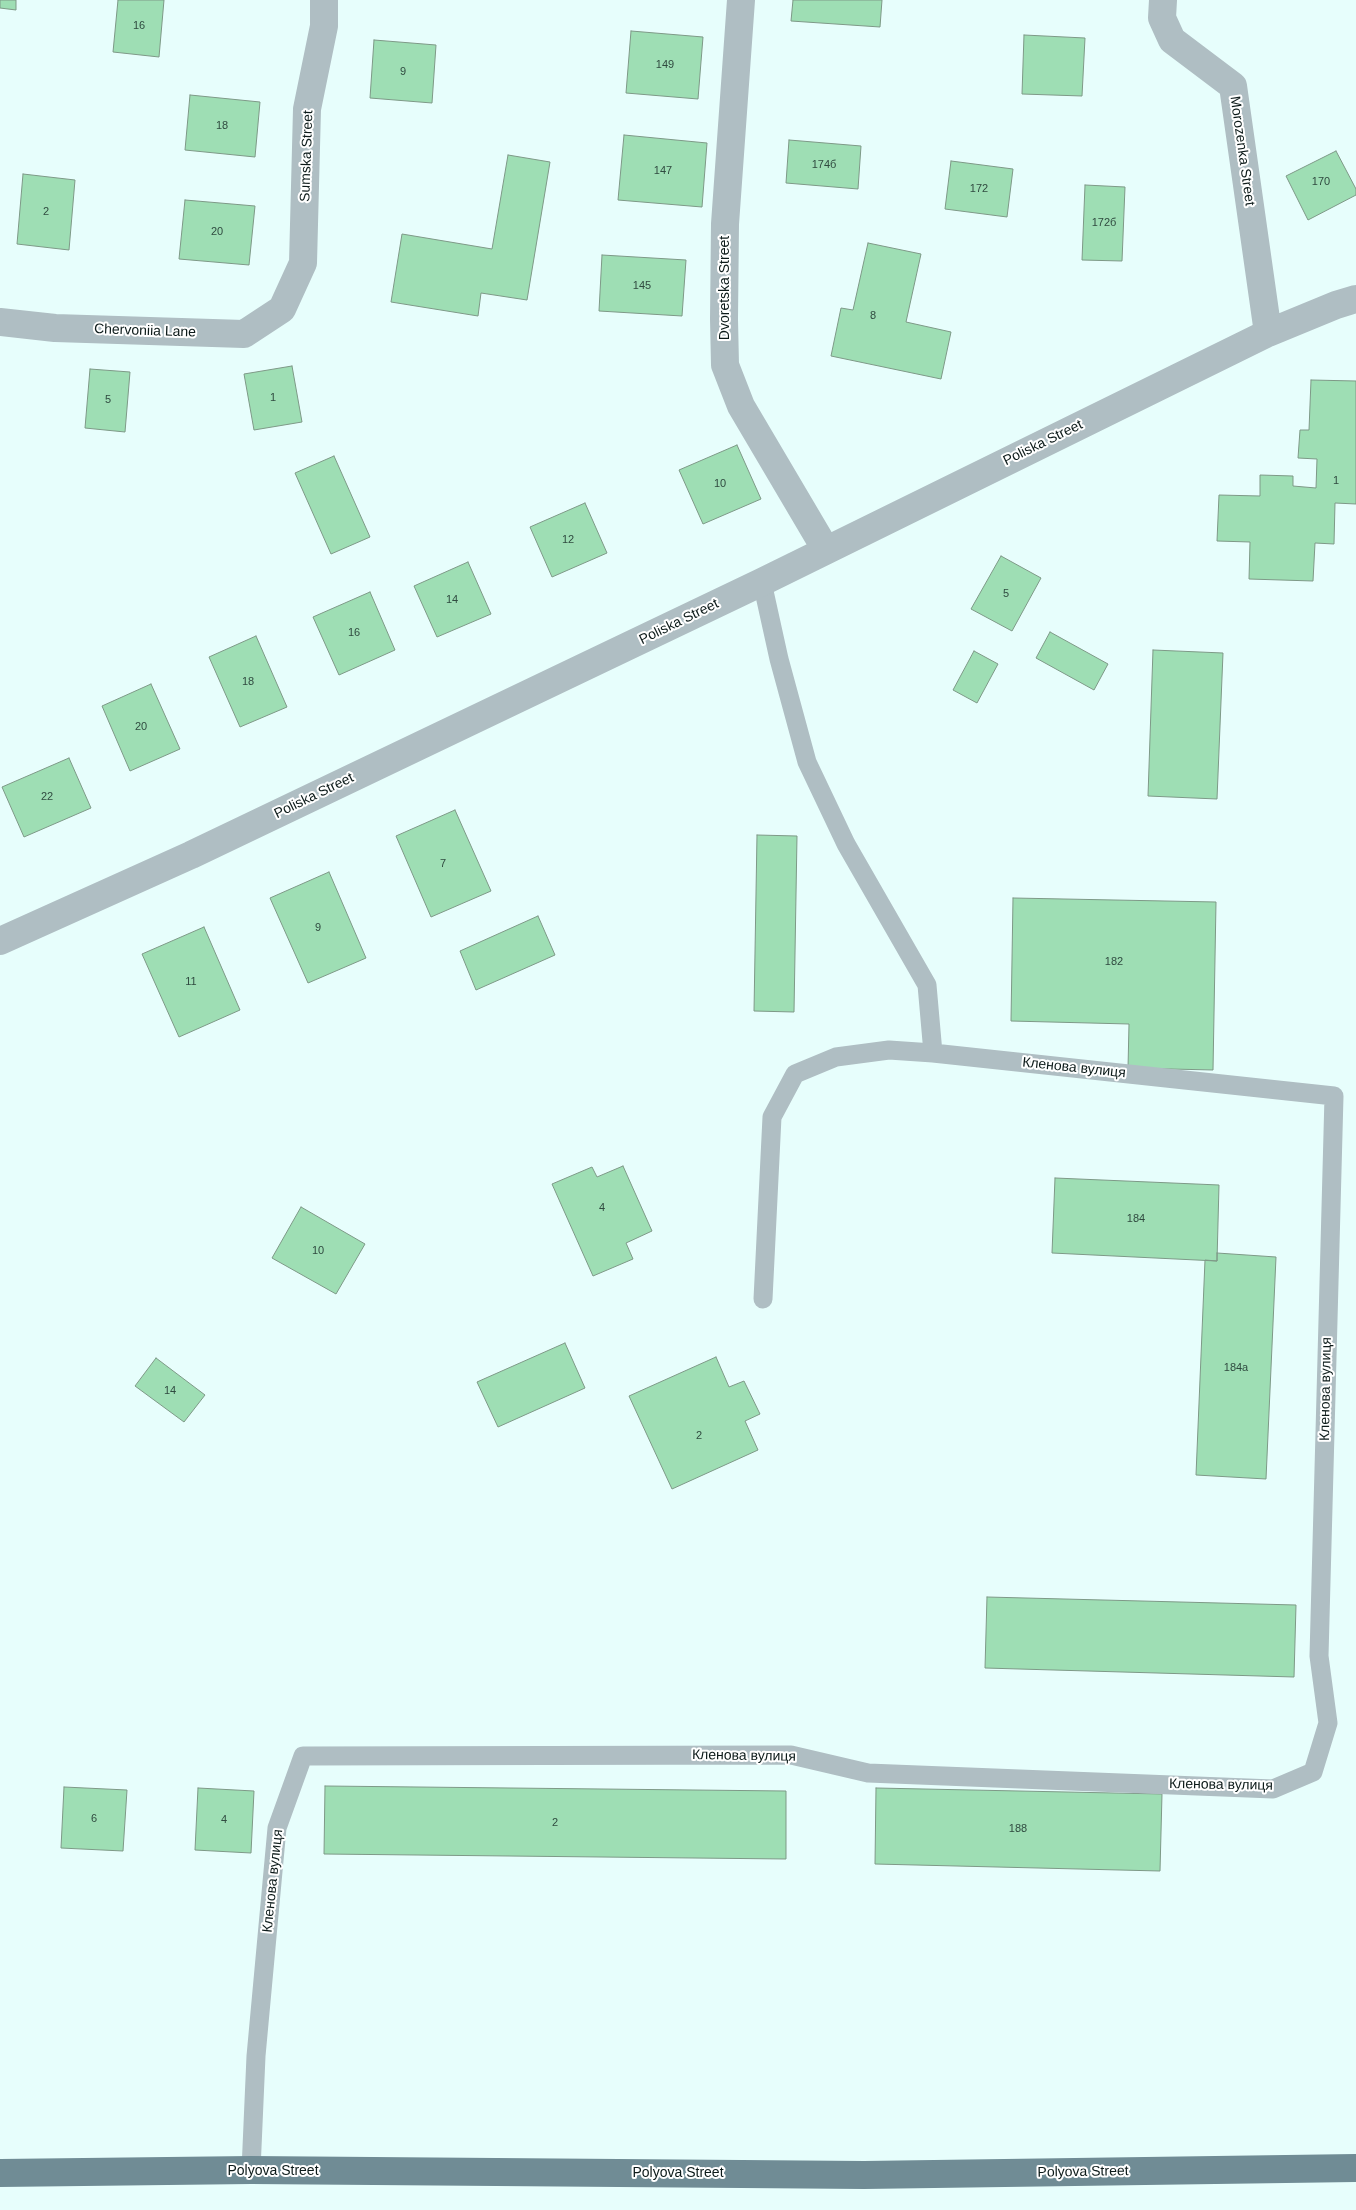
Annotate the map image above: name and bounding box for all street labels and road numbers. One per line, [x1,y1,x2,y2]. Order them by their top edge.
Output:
street label: Morozenka Street [1226,95,1258,207]
street label: Sumska Street [297,110,317,202]
street label: Dvoretska Street [717,236,733,340]
street label: Chervoniia Lane [94,321,196,341]
street label: Poliska Street [1001,417,1085,469]
street label: Poliska Street [637,596,721,648]
street label: Poliska Street [272,770,356,822]
street label: Кленова вулиця [1021,1054,1127,1082]
street label: Кленова вулиця [1317,1337,1335,1441]
street label: Кленова вулиця [692,1747,796,1765]
street label: Кленова вулиця [1169,1776,1273,1794]
street label: Кленова вулиця [259,1828,287,1934]
street label: Polyova Street [227,2163,319,2179]
street label: Polyova Street [1037,2163,1129,2181]
street label: Polyova Street [632,2165,724,2181]

